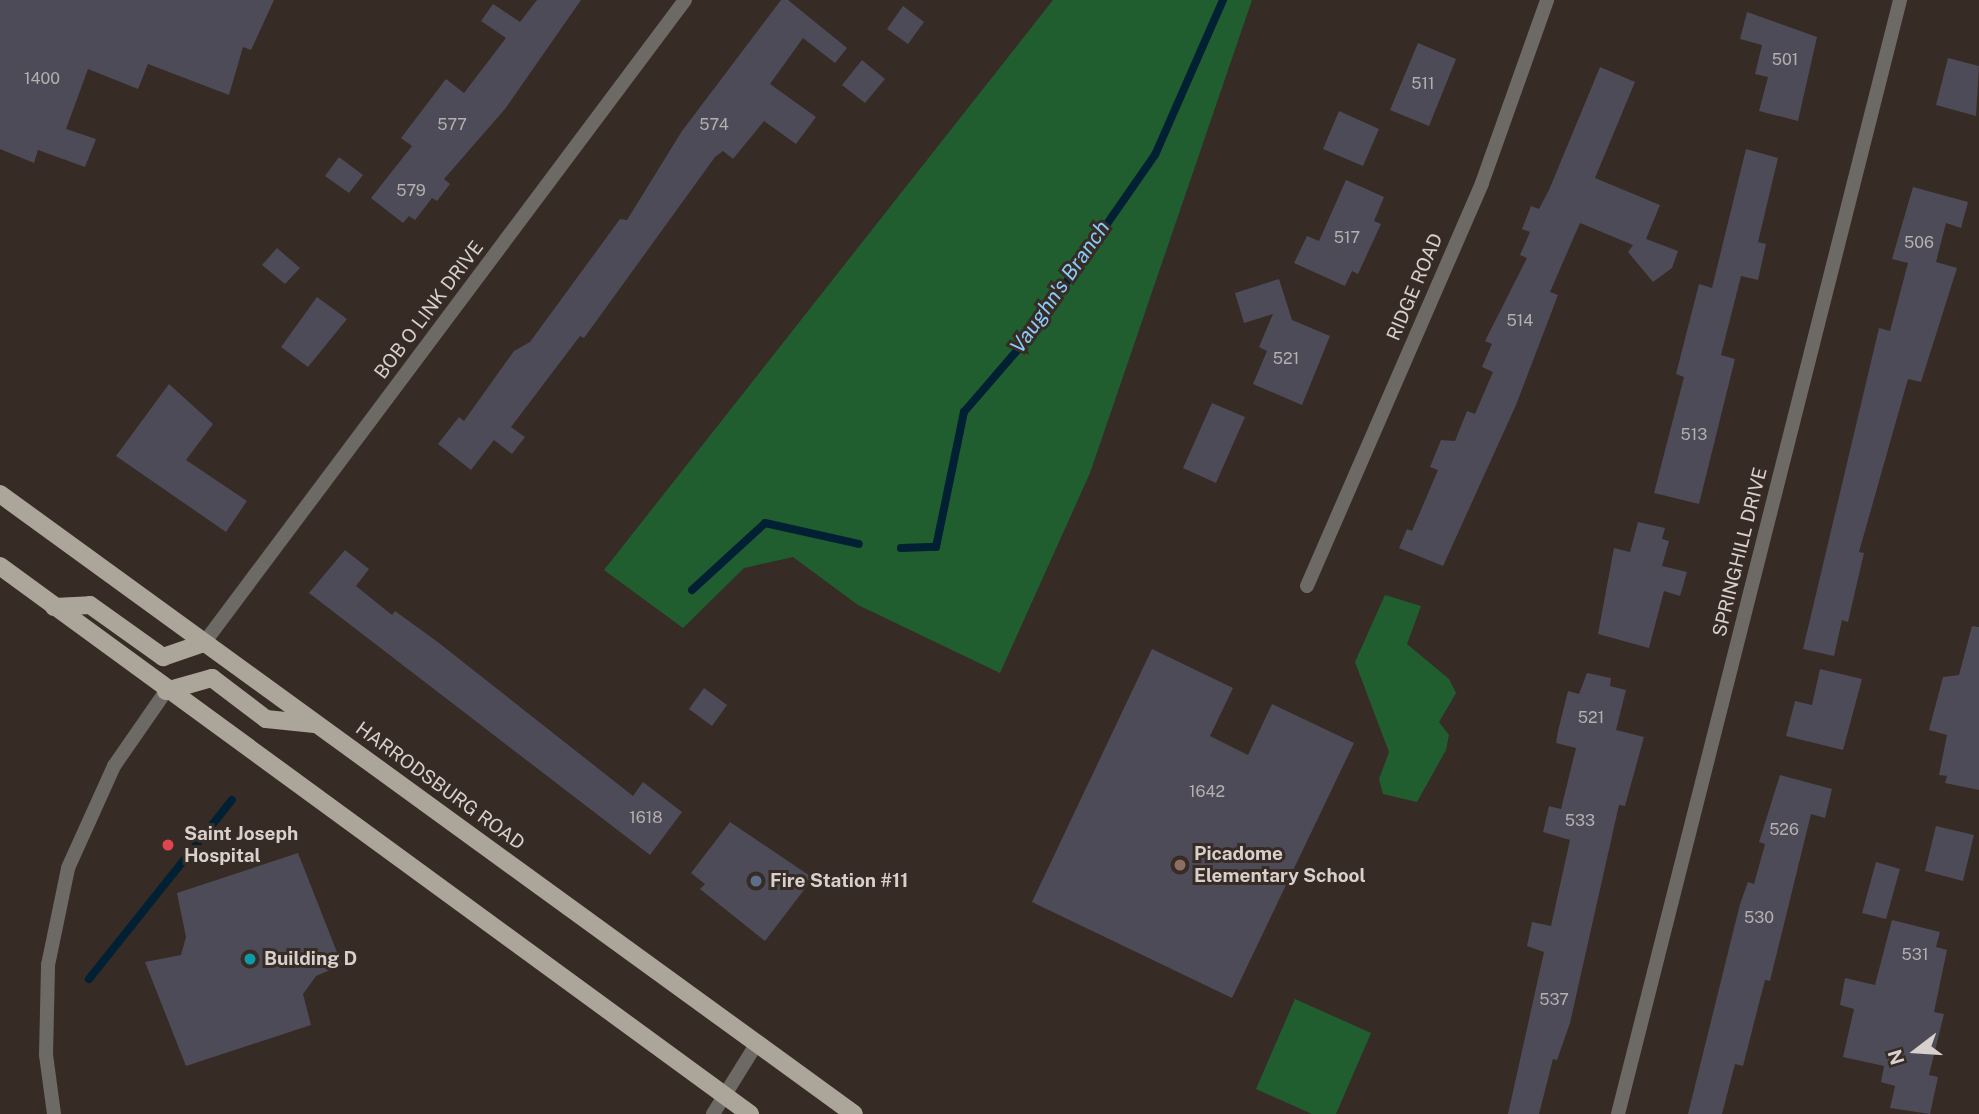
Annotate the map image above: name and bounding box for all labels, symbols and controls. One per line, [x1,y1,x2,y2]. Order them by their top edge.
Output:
house number: 501 [1772,50,1798,70]
house number: 1400 [24,69,60,89]
house number: 511 [1411,74,1435,94]
house number: 577 [437,115,467,135]
house number: 574 [699,115,729,135]
house number: 579 [396,181,426,201]
water label: Vaughn's Branch [1005,216,1115,358]
house number: 517 [1334,228,1360,248]
street label: RIDGE ROAD [1382,230,1448,344]
house number: 506 [1904,233,1934,253]
street label: BOB O LINK DRIVE [370,237,488,383]
house number: 514 [1507,311,1533,331]
house number: 521 [1273,349,1299,369]
house number: 513 [1681,425,1707,445]
street label: SPRINGHILL DRIVE [1708,465,1772,639]
house number: 521 [1578,708,1604,728]
street label: HARRODSBURG ROAD [351,717,529,855]
house number: 1642 [1189,782,1225,802]
house number: 1618 [629,808,663,828]
house number: 533 [1565,811,1595,831]
house number: 526 [1769,820,1799,840]
place label: Saint Joseph Hospital [184,823,298,867]
marker: Saint Joseph Hospital [158,835,178,855]
place label: Picadome Elementary School [1194,843,1366,887]
marker: Picadome Elementary School [1172,857,1188,873]
place label: Fire Station #11 [770,870,908,892]
marker: Fire Station #11 [748,873,764,889]
house number: 530 [1744,908,1774,928]
house number: 531 [1902,945,1928,965]
place label: Building D [264,948,357,970]
marker: Building D [242,951,258,967]
house number: 537 [1539,990,1569,1010]
north arrow [1881,1016,1951,1086]
text: N [1883,1047,1909,1067]

